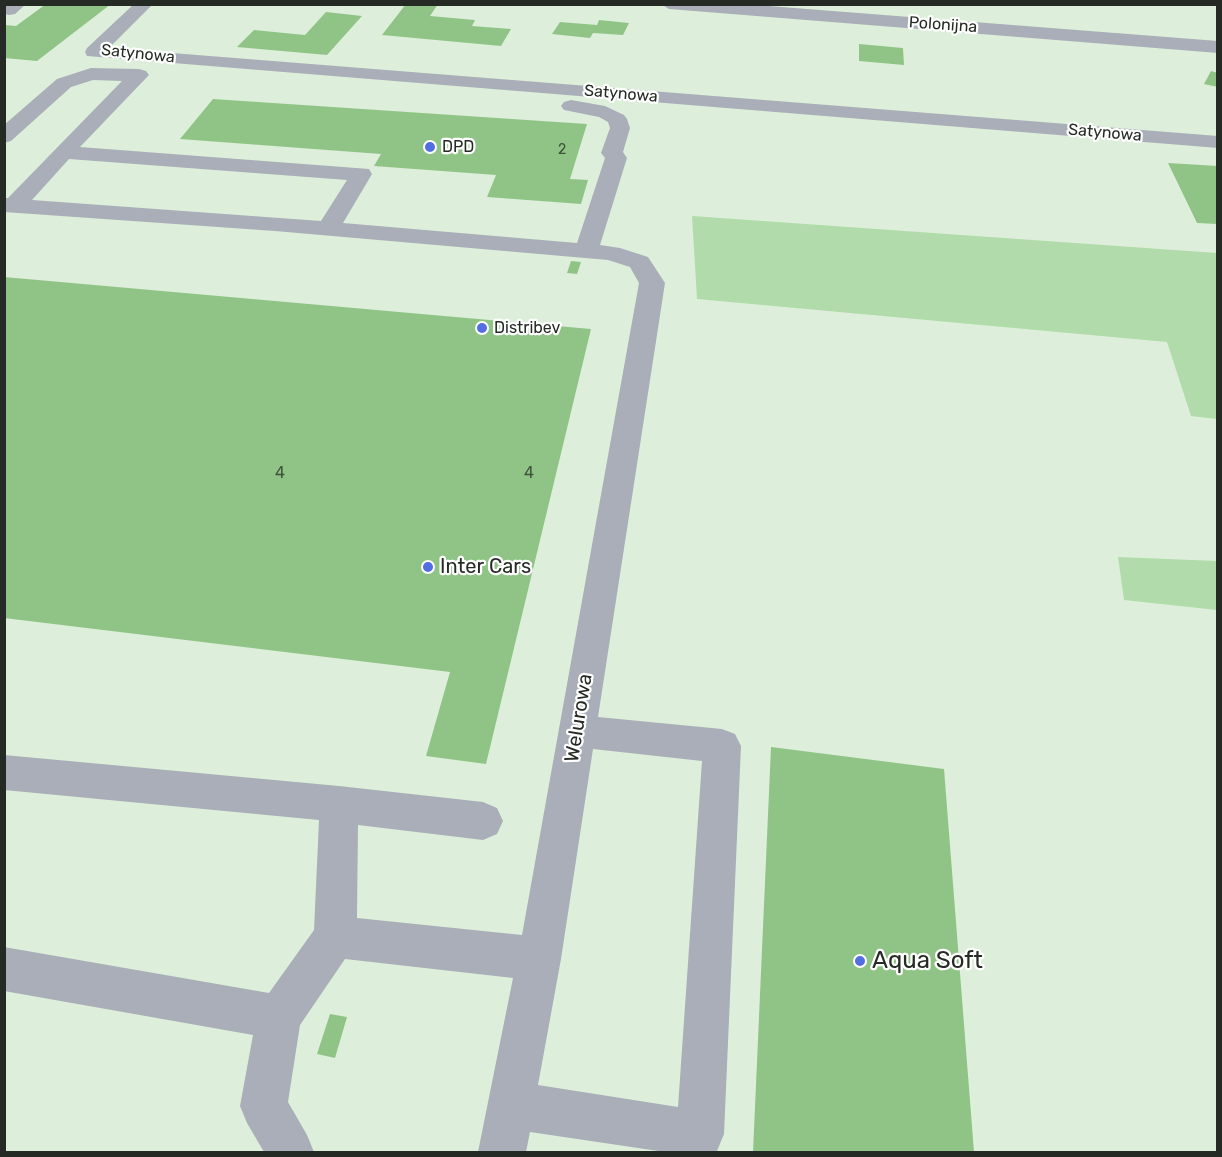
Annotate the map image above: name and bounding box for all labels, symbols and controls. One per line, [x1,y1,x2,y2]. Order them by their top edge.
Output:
street label: Polonijna [908,13,978,37]
street label: Satynowa [100,41,176,67]
street label: Satynowa [583,81,659,107]
street label: Satynowa [1067,120,1143,146]
place label: DPD [442,137,474,157]
marker: DPD [423,140,437,154]
house number: 2 [558,142,566,158]
place label: Distribev [494,318,560,338]
marker: Distribev [475,321,489,335]
house number: 4 [275,463,285,483]
house number: 4 [524,463,534,483]
place label: Inter Cars [440,555,531,579]
marker: Inter Cars [421,560,435,574]
street label: Welurowa [560,672,598,764]
place label: Aqua Soft [872,947,983,975]
marker: Aqua Soft [853,954,867,968]

